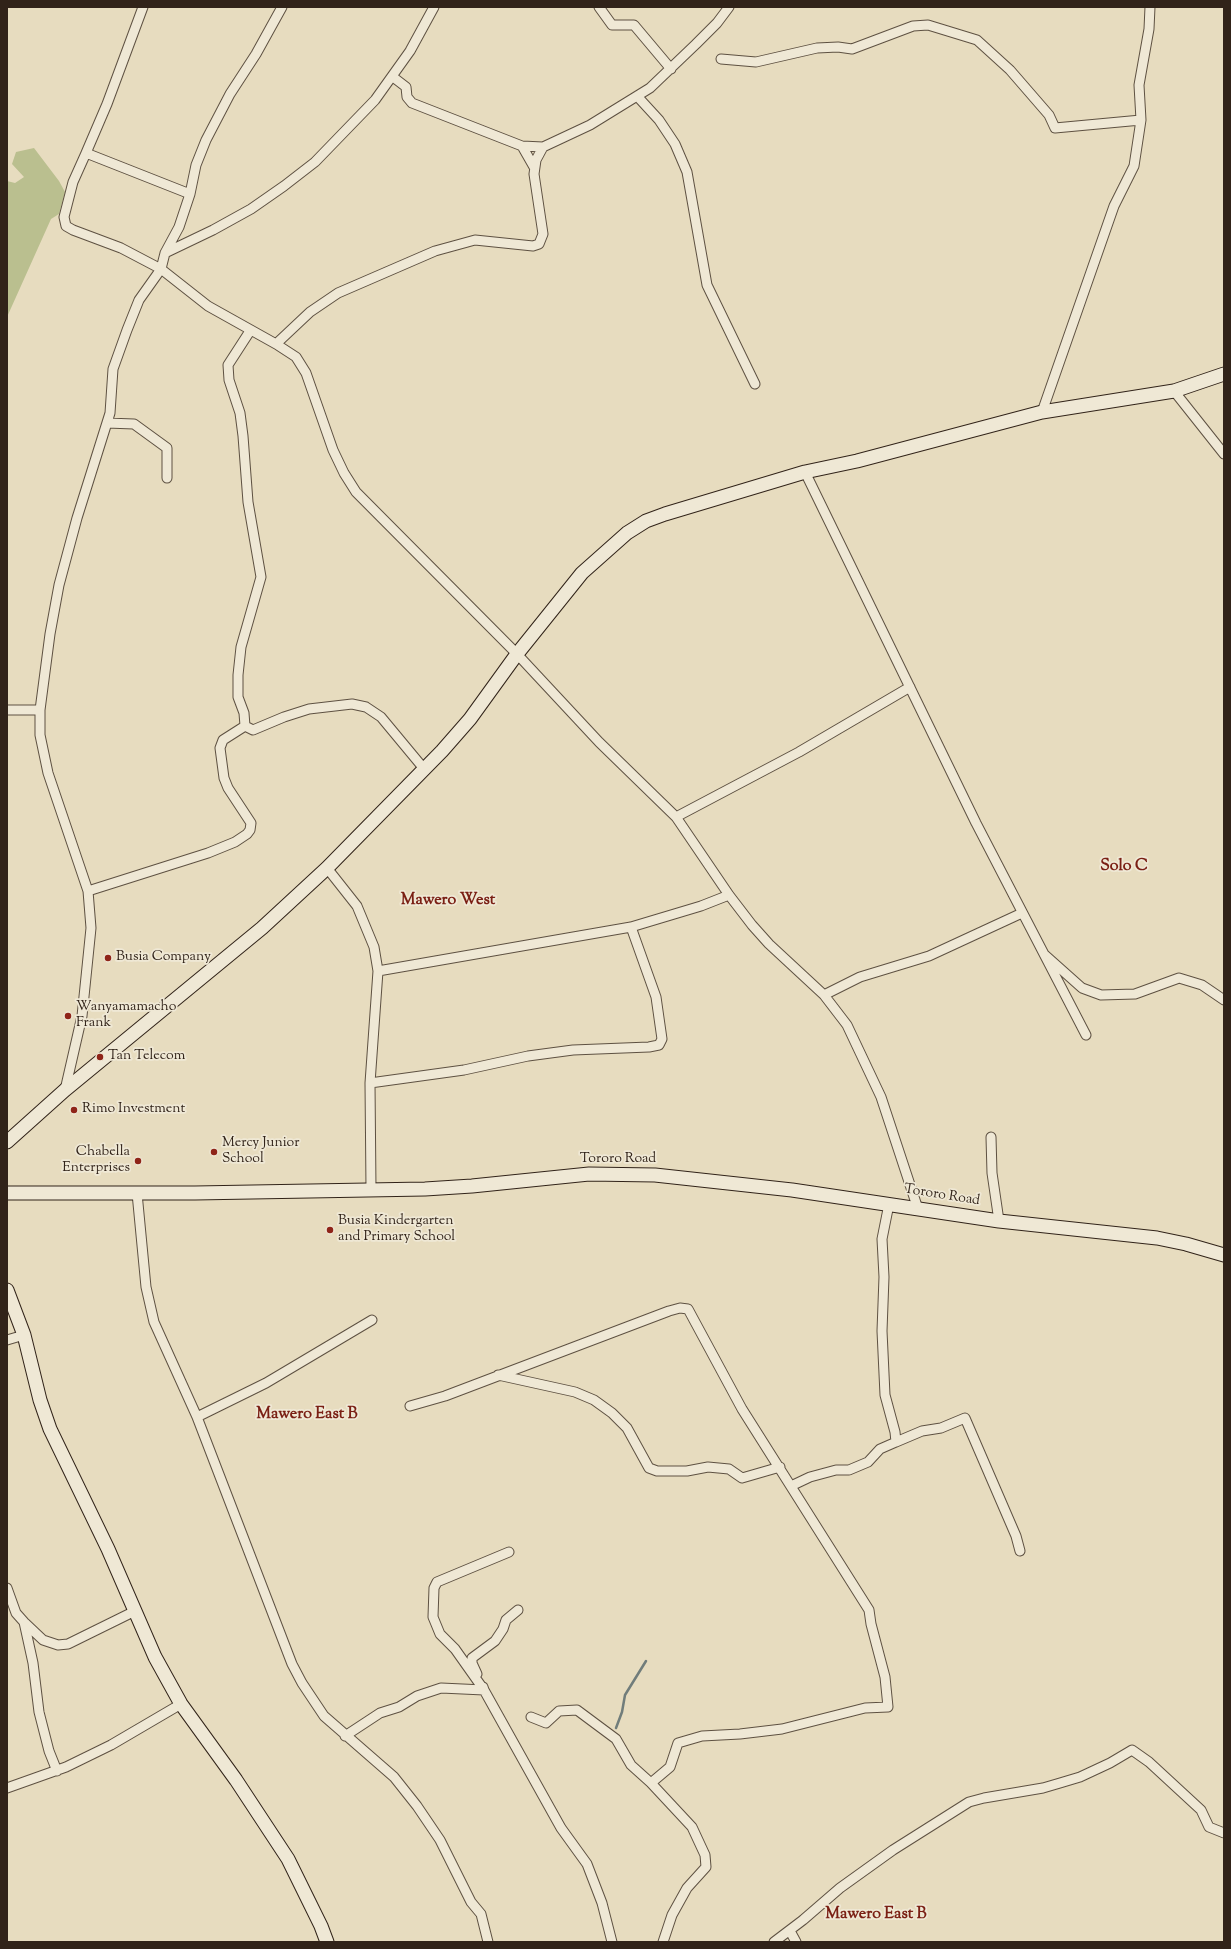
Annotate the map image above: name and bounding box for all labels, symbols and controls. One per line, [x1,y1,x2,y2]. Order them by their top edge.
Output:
district label: Solo C [1100,857,1148,877]
district label: Mawero West [401,891,495,911]
place label: Busia Company [116,950,211,966]
marker: Busia Company [103,953,113,963]
place label: Wanyamamacho Frank [76,1000,176,1032]
marker: Wanyamamacho Frank [63,1011,73,1021]
place label: Tan Telecom [108,1049,185,1065]
marker: Tan Telecom [95,1052,105,1062]
place label: Rimo Investment [82,1102,185,1118]
marker: Rimo Investment [69,1105,79,1115]
place label: Mercy Junior School [222,1136,300,1168]
place label: Chabella Enterprises [62,1145,130,1178]
marker: Mercy Junior School [209,1147,219,1157]
street label: Tororo Road [580,1152,656,1168]
marker: Chabella Enterprises [133,1156,143,1166]
street label: Tororo Road [903,1182,981,1210]
place label: Busia Kindergarten and Primary School [338,1214,455,1246]
marker: Busia Kindergarten and Primary School [325,1225,335,1235]
district label: Mawero East B [256,1405,358,1425]
district label: Mawero East B [825,1905,927,1925]

